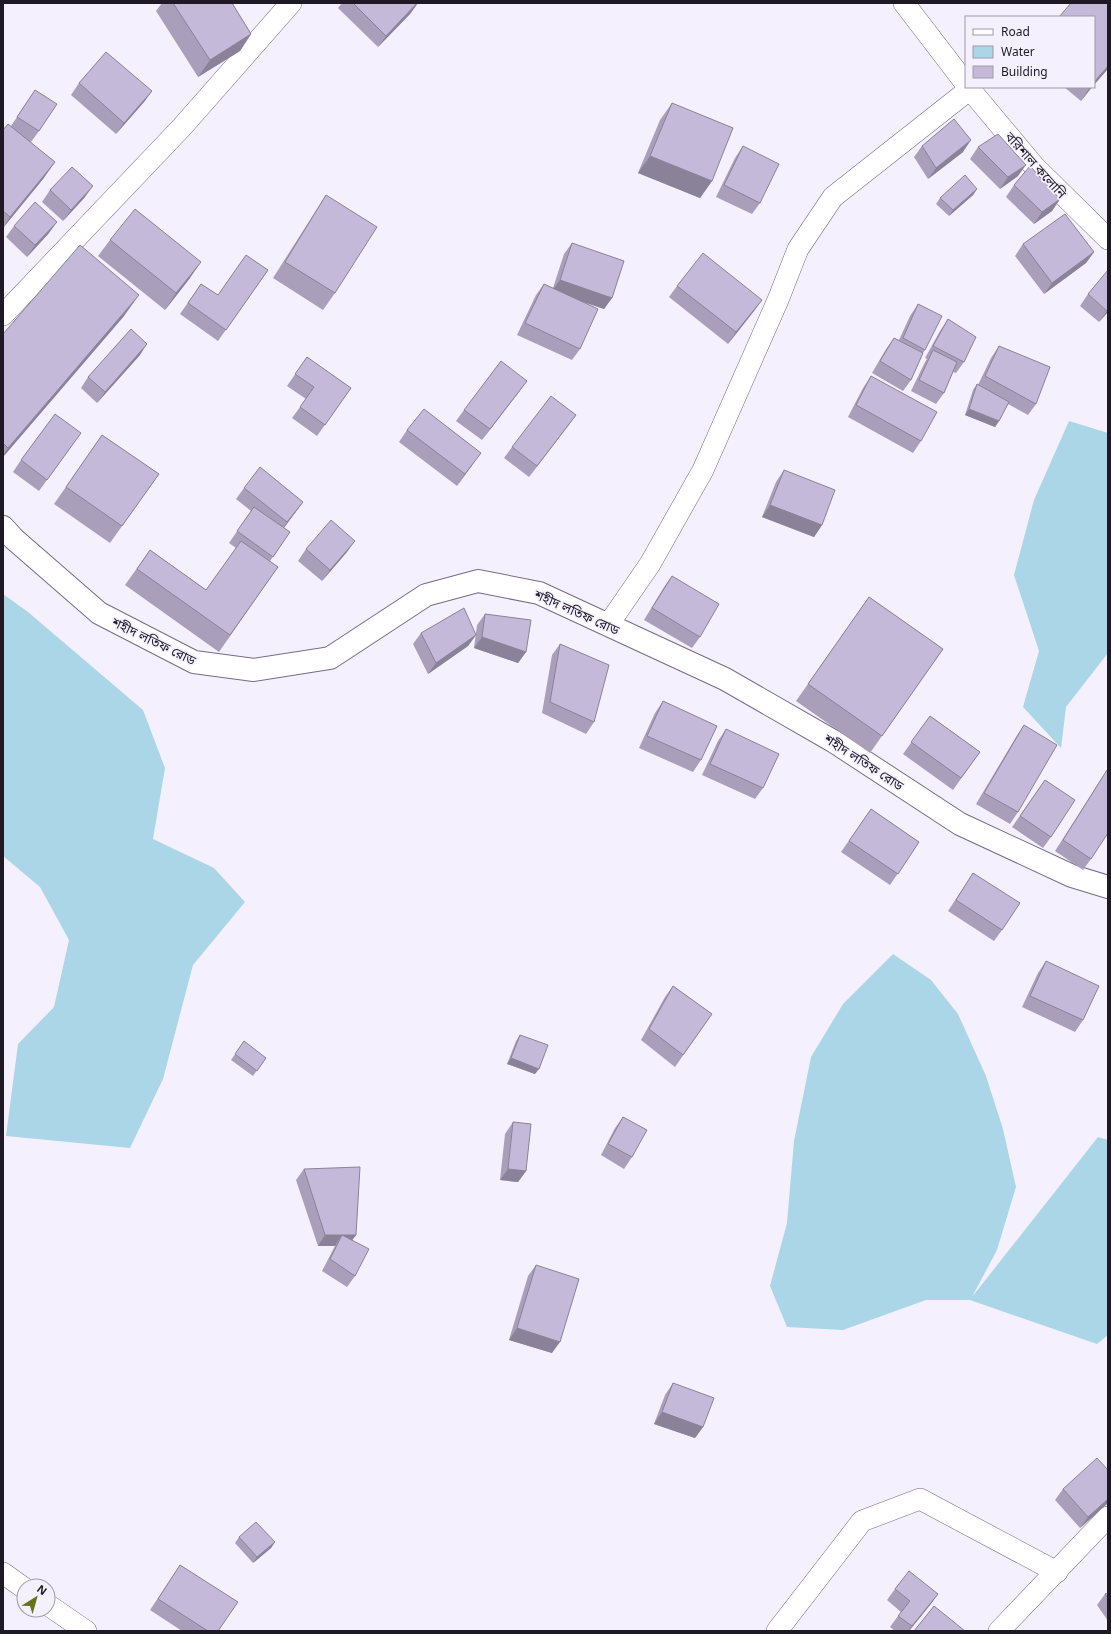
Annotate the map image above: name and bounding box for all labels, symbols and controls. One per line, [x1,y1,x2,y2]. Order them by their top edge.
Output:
legend [965,16,1095,88]
text: Road [1001,23,1030,40]
text: Water [1001,43,1035,60]
text: Building [1001,63,1048,80]
street label: বরিশাল কলোনি [1001,127,1071,202]
street label: শহীদ লতিফ রোড [531,585,623,639]
street label: শহীদ লতিফ রোড [108,612,200,669]
street label: শহীদ লতিফ রোড [820,729,908,795]
north arrow [16,1578,56,1618]
text: N [34,1581,50,1598]

